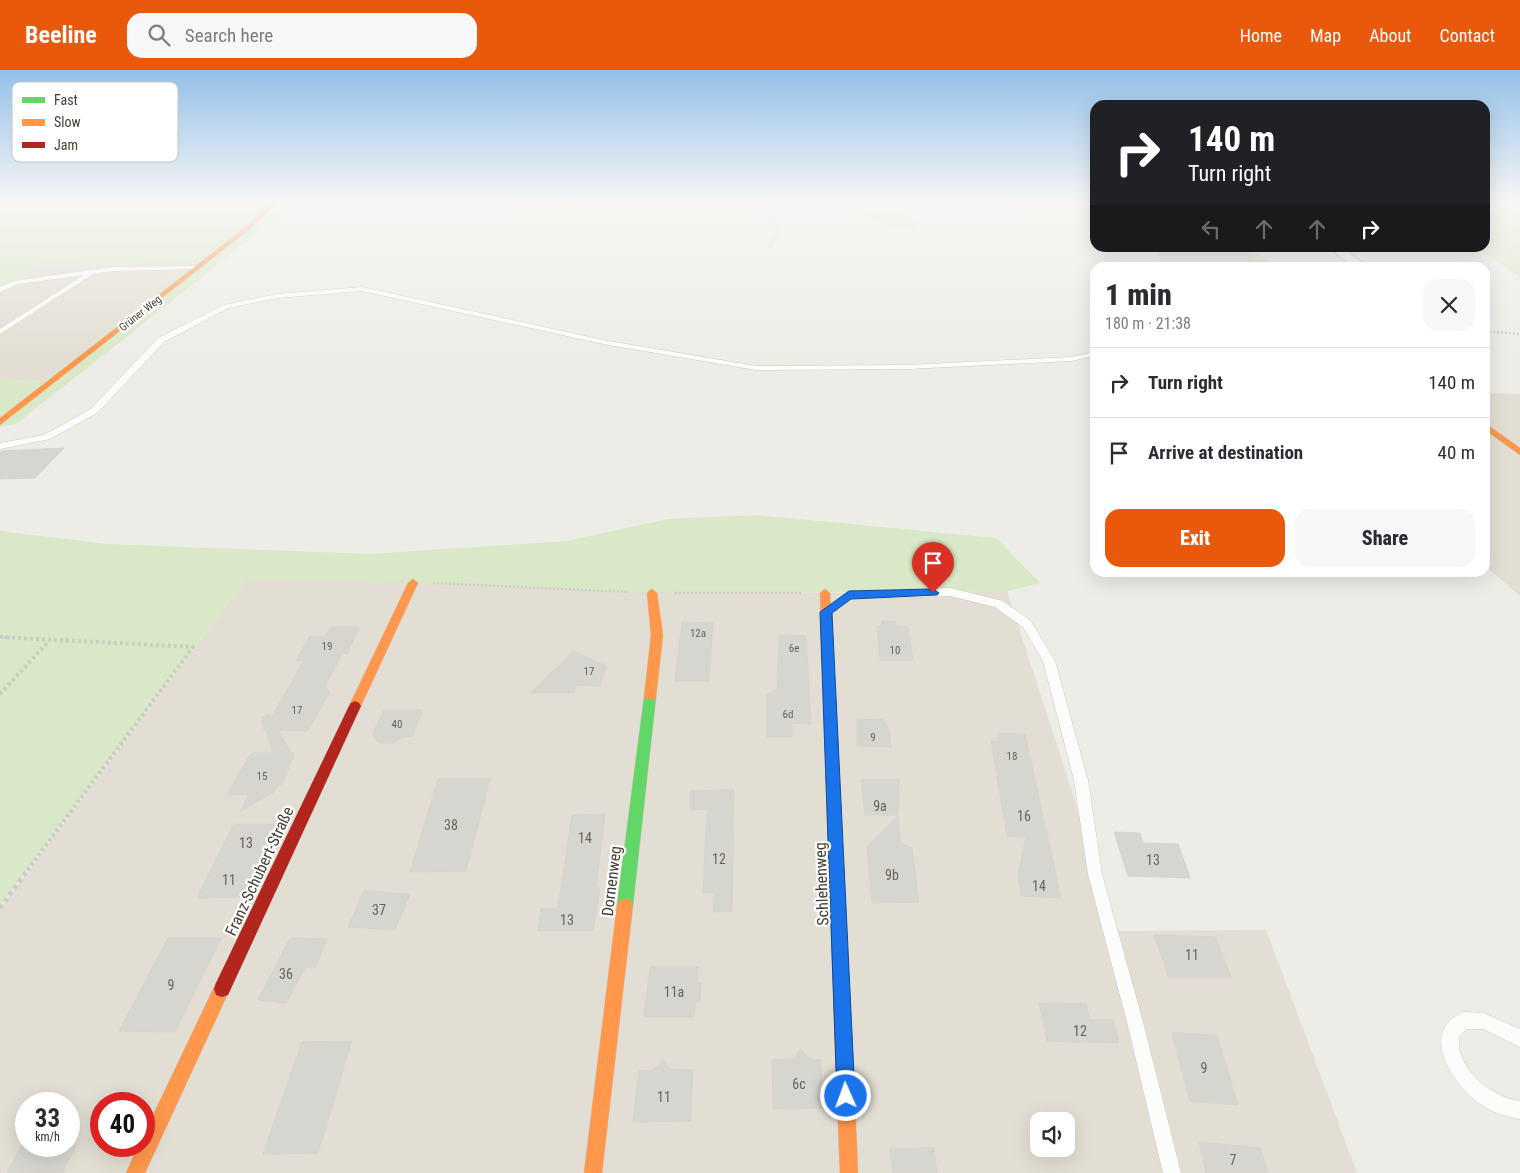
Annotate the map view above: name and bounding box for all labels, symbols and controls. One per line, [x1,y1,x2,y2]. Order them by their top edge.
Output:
search box [127,13,477,58]
text: Beeline [25,21,97,49]
icon: search [145,21,173,49]
text: Search here [185,24,273,47]
text: Home [1240,25,1282,46]
text: Map [1310,25,1341,46]
text: About [1369,25,1411,46]
text: Contact [1439,25,1495,46]
legend [12,82,178,162]
text: Fast [54,92,78,108]
text: Slow [54,114,81,130]
text: 140 m [1188,119,1275,160]
icon: right [1105,120,1170,185]
text: Jam [54,137,78,153]
text: Turn right [1188,161,1271,186]
icon: left [1197,215,1225,243]
icon: ahead [1250,215,1278,243]
icon: ahead [1303,215,1331,243]
icon: right [1356,215,1384,243]
text: 1 min [1105,277,1172,312]
button: close [1423,279,1475,331]
street label: Grüner Weg [116,293,164,334]
text: 180 m · 21:38 [1105,314,1191,333]
icon: right [1105,369,1133,397]
text: Turn right [1148,371,1223,394]
text: 140 m [1428,371,1475,394]
icon: arrive [1105,439,1133,467]
text: Arrive at destination [1148,441,1303,464]
text: 40 m [1438,441,1475,464]
button: Exit [1105,509,1285,567]
button: Share [1295,509,1475,567]
pin [912,542,954,593]
icon: arrive [919,549,947,577]
house number: 12a [690,627,706,640]
house number: 19 [322,640,332,653]
house number: 6e [789,642,799,655]
house number: 10 [890,644,900,657]
house number: 17 [584,665,594,678]
house number: 17 [292,704,302,717]
house number: 6d [783,708,793,721]
house number: 40 [392,718,402,731]
house number: 9 [870,731,876,744]
house number: 18 [1007,750,1017,763]
house number: 15 [257,770,267,783]
house number: 9a [873,798,887,814]
street label: Franz-Schubert-Straße [221,804,298,939]
house number: 16 [1017,808,1031,824]
house number: 38 [444,817,458,833]
house number: 14 [578,830,592,846]
house number: 13 [239,835,253,851]
street label: Schlehenweg [811,842,832,926]
street label: Dornenweg [598,845,625,917]
house number: 12 [712,851,726,867]
house number: 13 [1146,852,1160,868]
house number: 9b [885,867,899,883]
house number: 11 [222,872,236,888]
house number: 14 [1032,878,1046,894]
house number: 37 [372,902,386,918]
house number: 13 [560,912,574,928]
house number: 11 [1185,947,1199,963]
house number: 36 [279,966,293,982]
house number: 9 [168,977,174,993]
house number: 11a [664,984,684,1000]
house number: 12 [1073,1023,1087,1039]
house number: 9 [1201,1060,1207,1076]
position arrow [819,1069,871,1121]
house number: 6c [792,1076,806,1092]
house number: 11 [657,1089,671,1105]
speed limit sign: 40 [90,1092,155,1157]
text: 33 [35,1104,60,1133]
map controls [1030,1112,1075,1157]
button: sound [1030,1112,1075,1157]
text: km/h [35,1130,60,1144]
house number: 7 [1230,1152,1237,1168]

